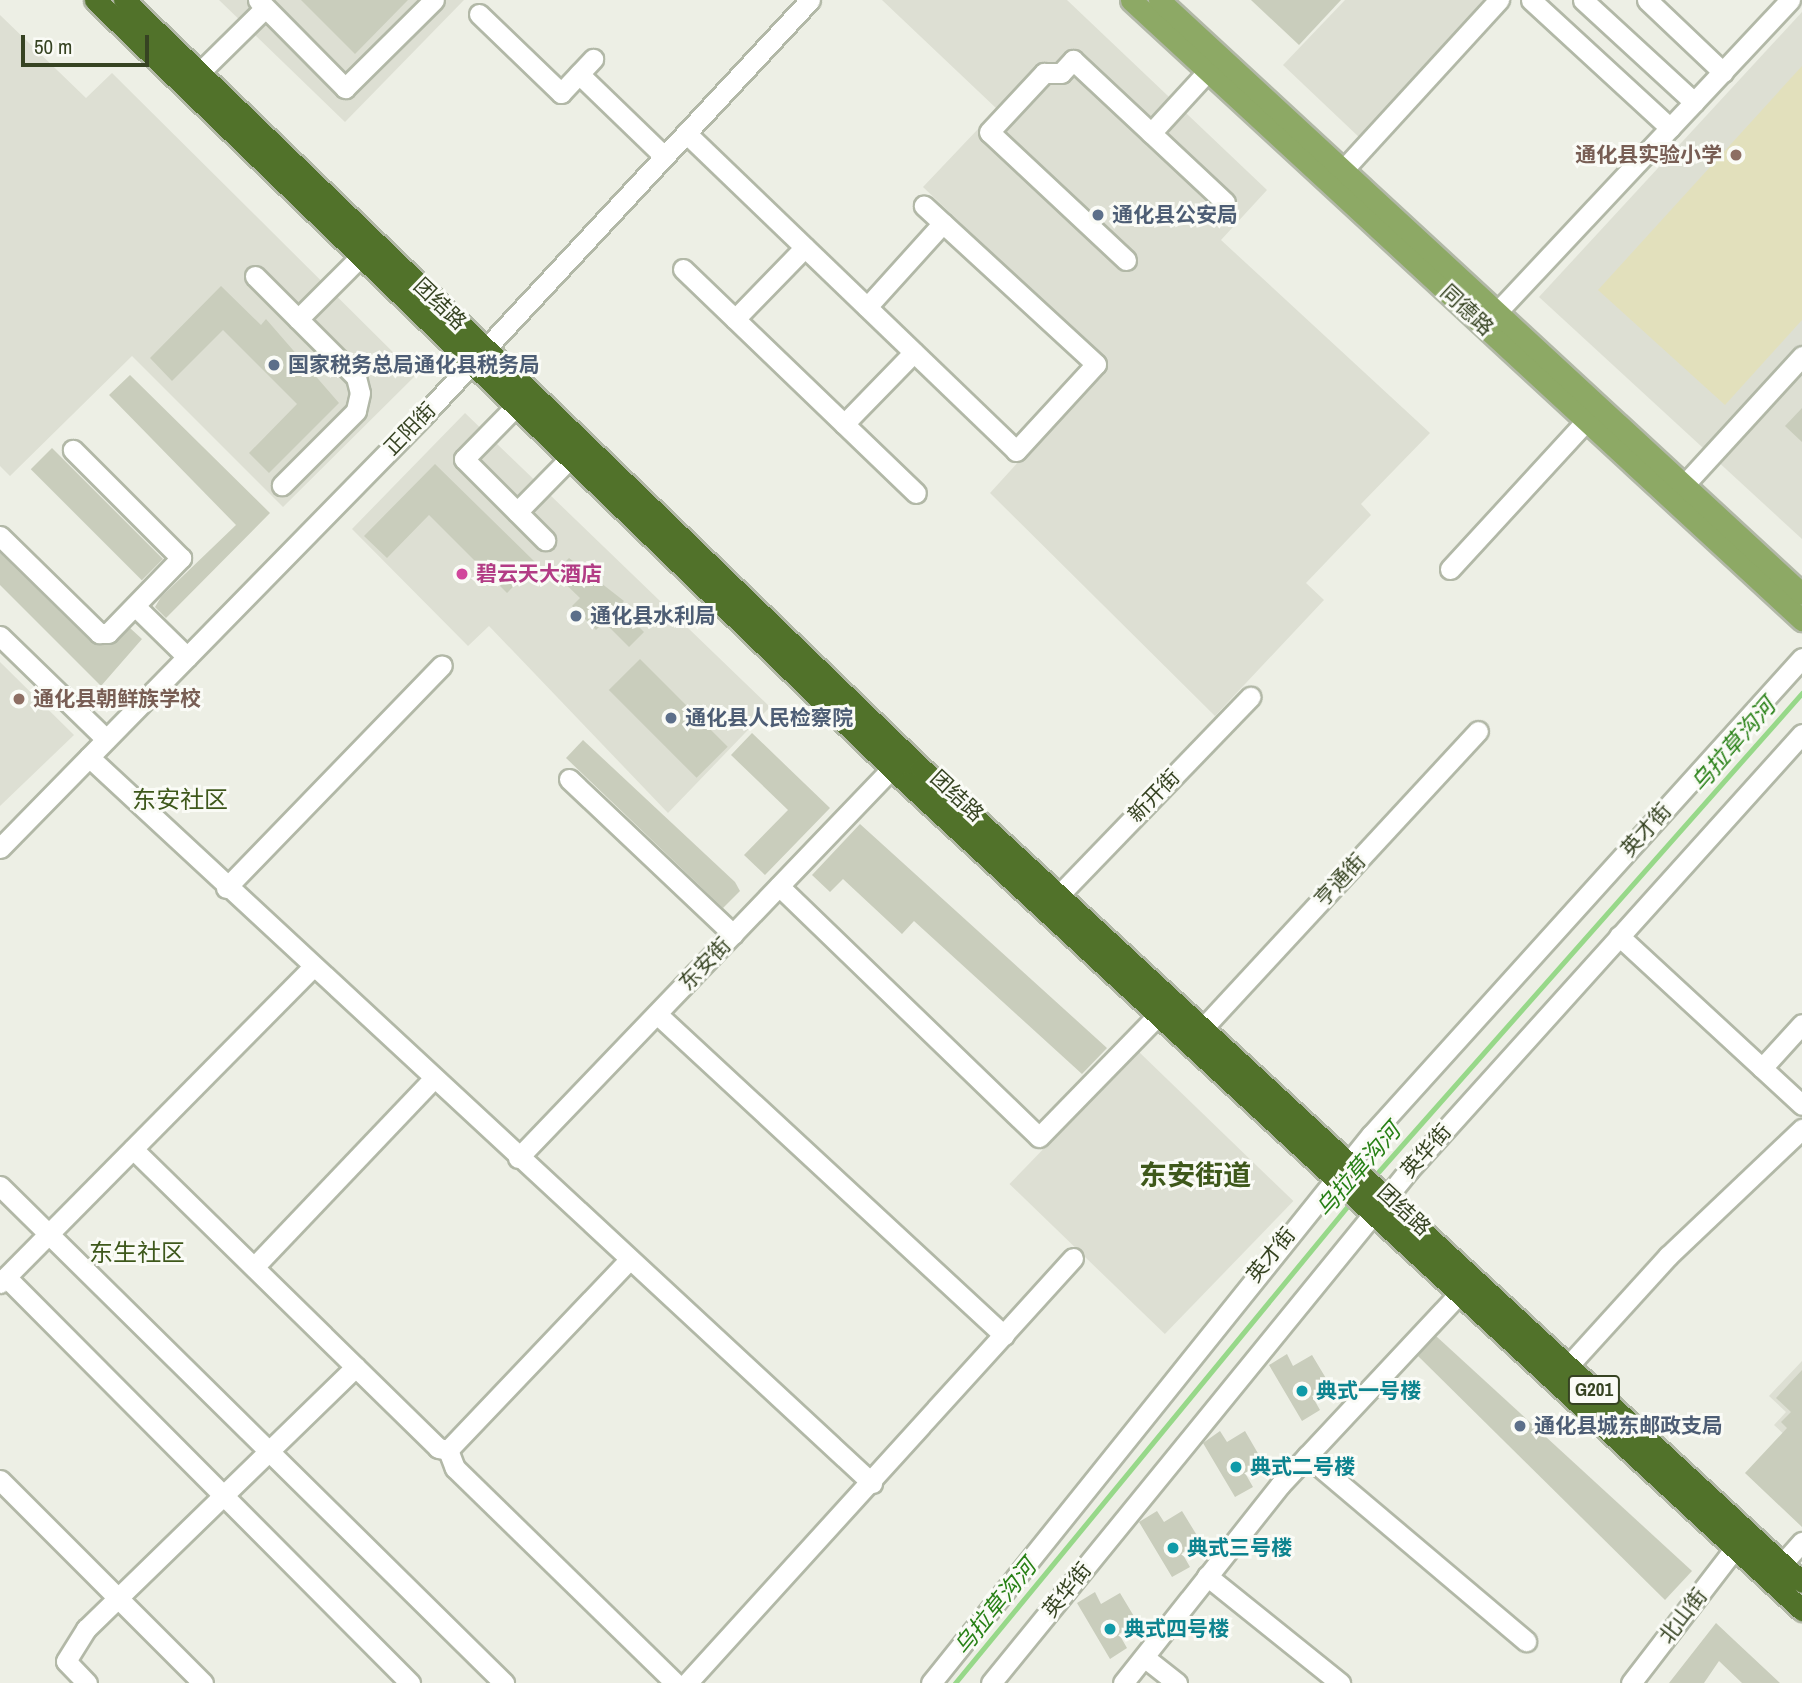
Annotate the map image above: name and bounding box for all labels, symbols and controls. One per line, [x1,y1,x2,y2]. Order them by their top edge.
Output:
scale bar [24,21,152,65]
text: 50 m [34,32,72,61]
place label: 通化县实验小学 [1575,142,1722,168]
marker: 通化县实验小学 [1728,147,1744,163]
place label: 通化县公安局 [1112,202,1238,228]
marker: 通化县公安局 [1090,207,1106,223]
street label: 团结路 [409,273,471,335]
street label: 同德路 [1435,279,1499,341]
place label: 国家税务总局通化县税务局 [288,352,540,378]
marker: 国家税务总局通化县税务局 [266,357,282,373]
street label: 正阳街 [379,398,441,460]
place label: 碧云天大酒店 [476,561,602,587]
marker: 碧云天大酒店 [454,566,470,582]
place label: 通化县水利局 [590,603,716,629]
marker: 通化县水利局 [568,608,584,624]
place label: 通化县朝鲜族学校 [33,686,201,712]
marker: 通化县朝鲜族学校 [11,691,27,707]
water label: 乌拉草沟河 [1685,693,1781,797]
place label: 通化县人民检察院 [685,705,853,731]
marker: 通化县人民检察院 [663,710,679,726]
street label: 团结路 [925,765,989,827]
street label: 新开街 [1123,765,1185,827]
district label: 东安社区 [132,786,228,814]
street label: 英才街 [1616,798,1676,862]
street label: 亨通街 [1309,848,1371,912]
street label: 东安街 [674,933,736,995]
water label: 乌拉草沟河 [1310,1118,1406,1222]
street label: 英华街 [1396,1119,1456,1183]
district label: 东安街道 [1139,1158,1251,1192]
street label: 团结路 [1372,1179,1436,1241]
street label: 英才街 [1241,1223,1301,1287]
district label: 东生社区 [89,1239,185,1267]
road number: G201 [1568,1374,1620,1406]
place label: 典式一号楼 [1316,1378,1421,1404]
marker: 典式一号楼 [1294,1383,1310,1399]
place label: 通化县城东邮政支局 [1534,1413,1723,1439]
marker: 通化县城东邮政支局 [1512,1418,1528,1434]
place label: 典式二号楼 [1250,1454,1355,1480]
marker: 典式二号楼 [1228,1459,1244,1475]
place label: 典式三号楼 [1187,1535,1292,1561]
marker: 典式三号楼 [1165,1540,1181,1556]
water label: 乌拉草沟河 [948,1554,1042,1660]
street label: 英华街 [1037,1558,1097,1622]
street label: 北山街 [1654,1583,1712,1649]
place label: 典式四号楼 [1124,1616,1229,1642]
marker: 典式四号楼 [1102,1621,1118,1637]

